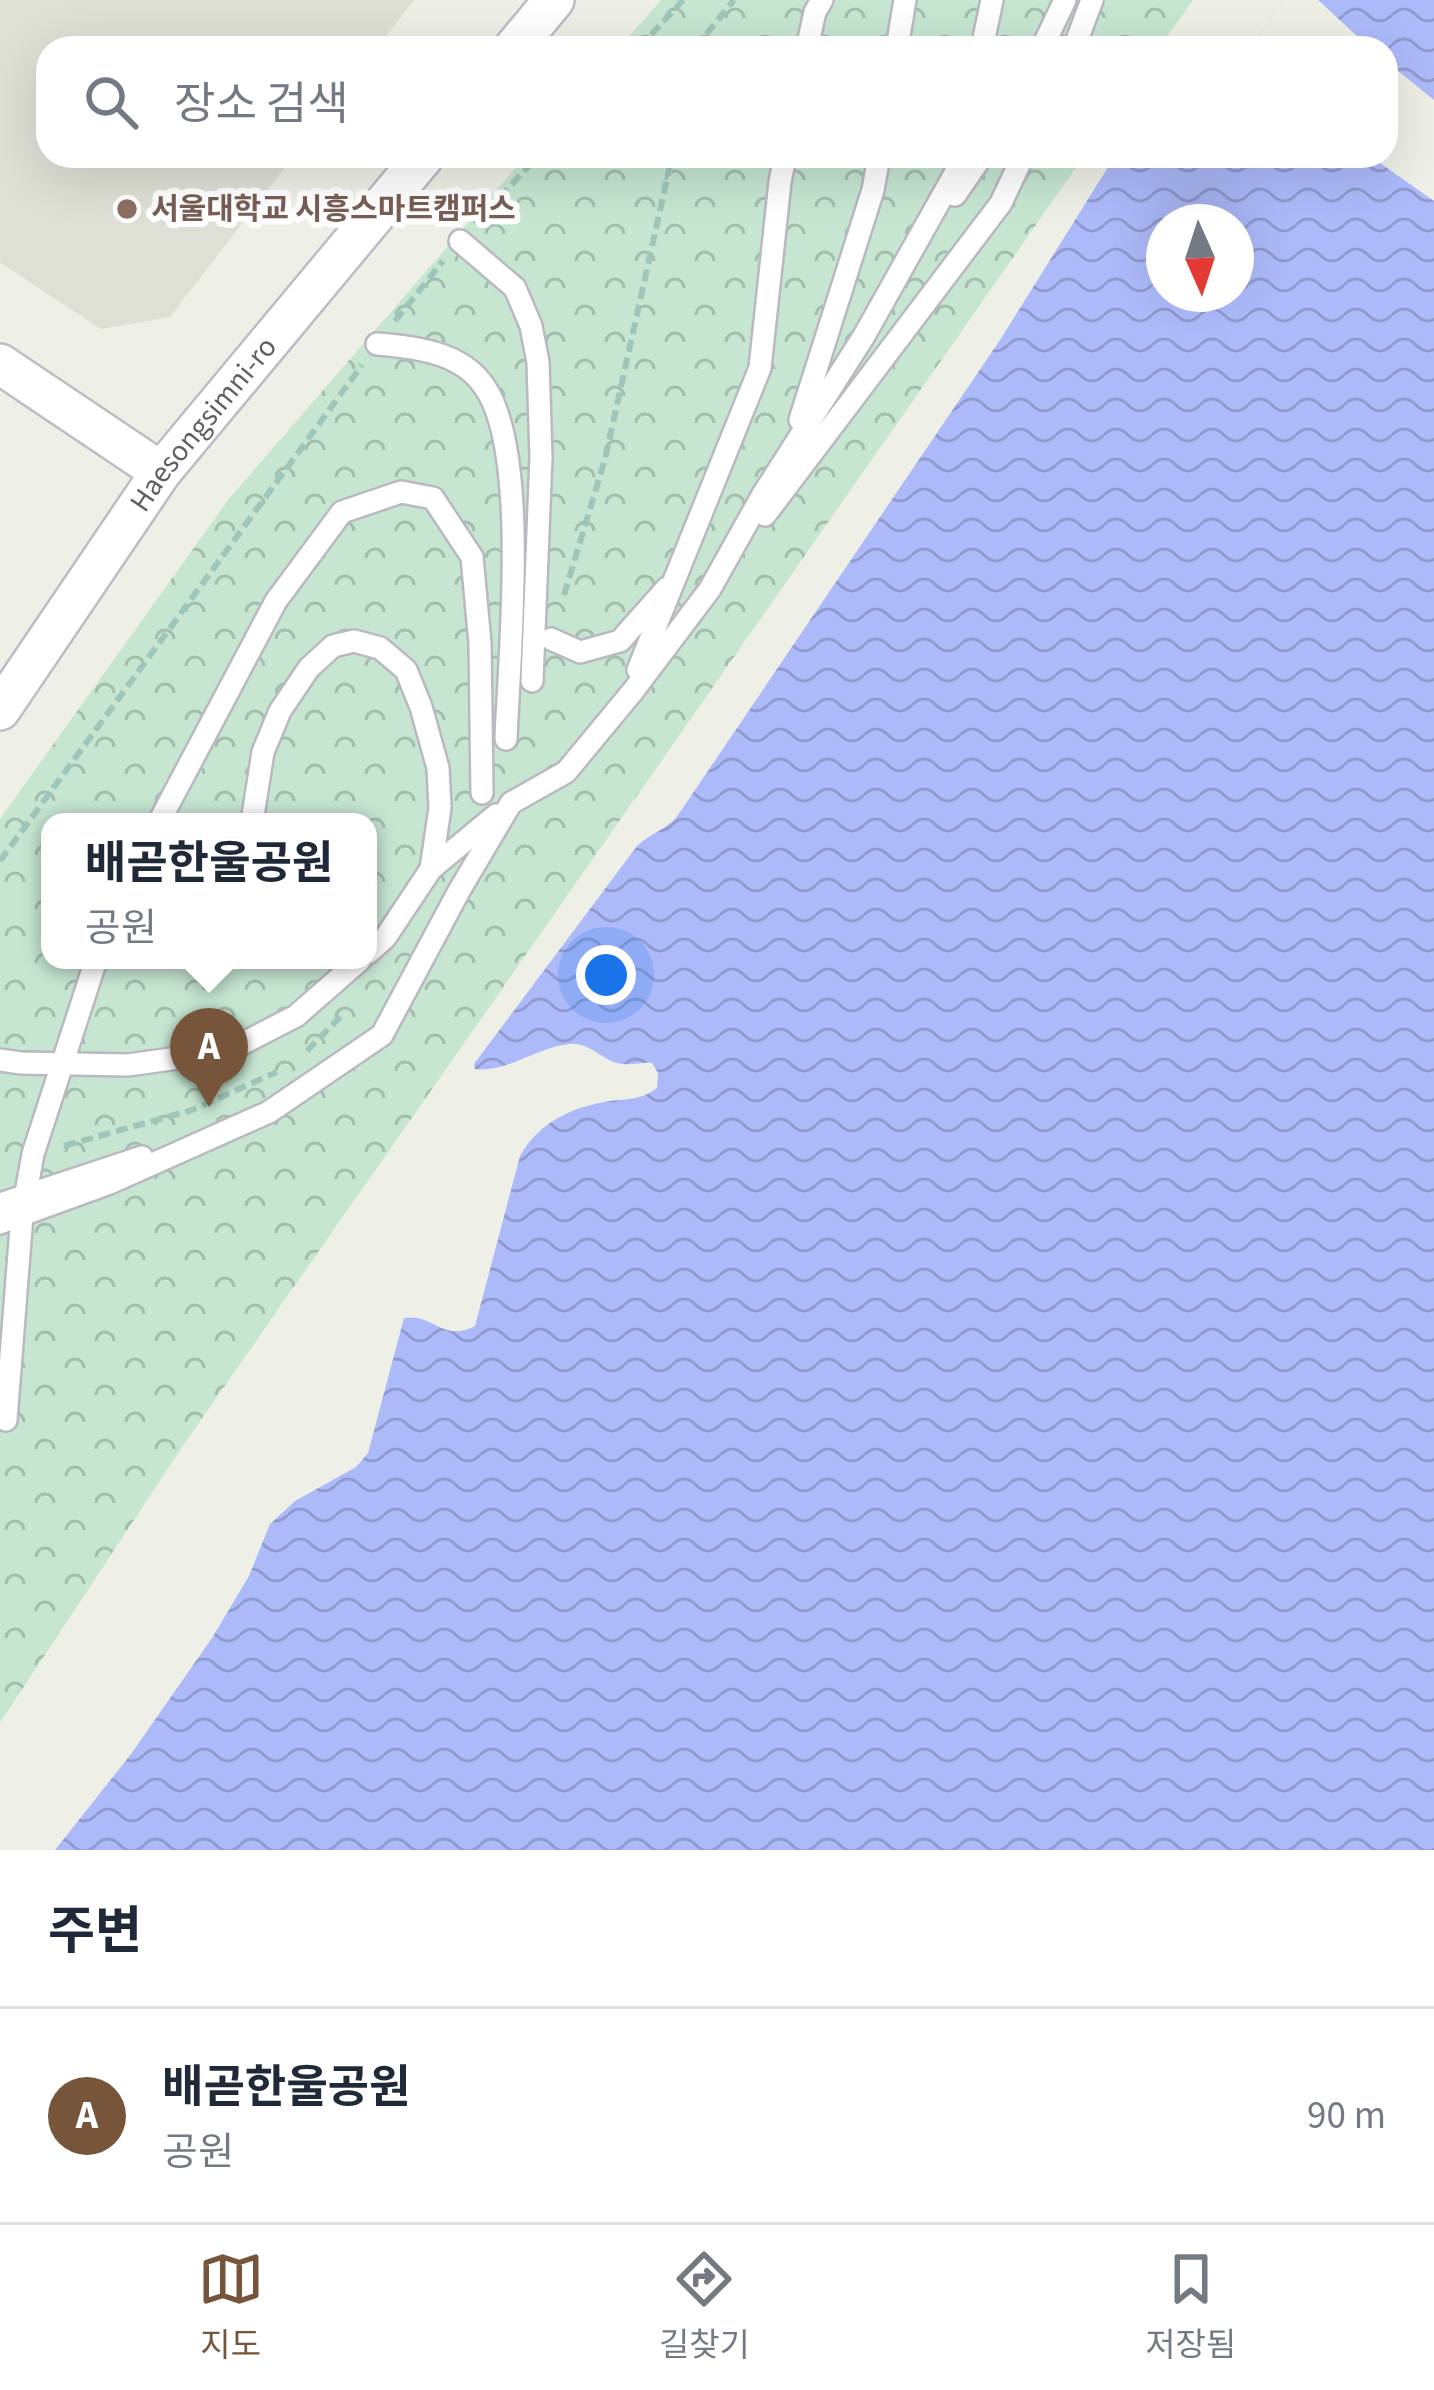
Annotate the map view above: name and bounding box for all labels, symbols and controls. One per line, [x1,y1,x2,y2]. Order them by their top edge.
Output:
search box [36,36,1398,168]
icon: search [78,69,144,135]
text: 장소 검색 [174,73,349,137]
place label: 서울대학교 시흥스마트캠퍼스 [151,188,516,231]
marker: 서울대학교 시흥스마트캠퍼스 [114,196,140,222]
north arrow [1146,204,1254,312]
street label: Haesongsimni-ro [119,327,287,520]
popup [41,813,377,969]
text: 배곧한울공원 [85,832,333,896]
text: 공원 [85,901,157,957]
your location [576,945,636,1005]
pin: A [170,1008,248,1107]
text: 주변 [48,1896,142,1968]
text: 배곧한울공원 [162,2056,410,2120]
text: A [76,2088,98,2144]
text: 90 m [1307,2088,1386,2144]
text: 공원 [162,2125,234,2181]
tab: 지도 [198,2246,264,2369]
tab: 길찾기 [659,2246,750,2369]
tab: 저장됨 [1145,2246,1236,2369]

